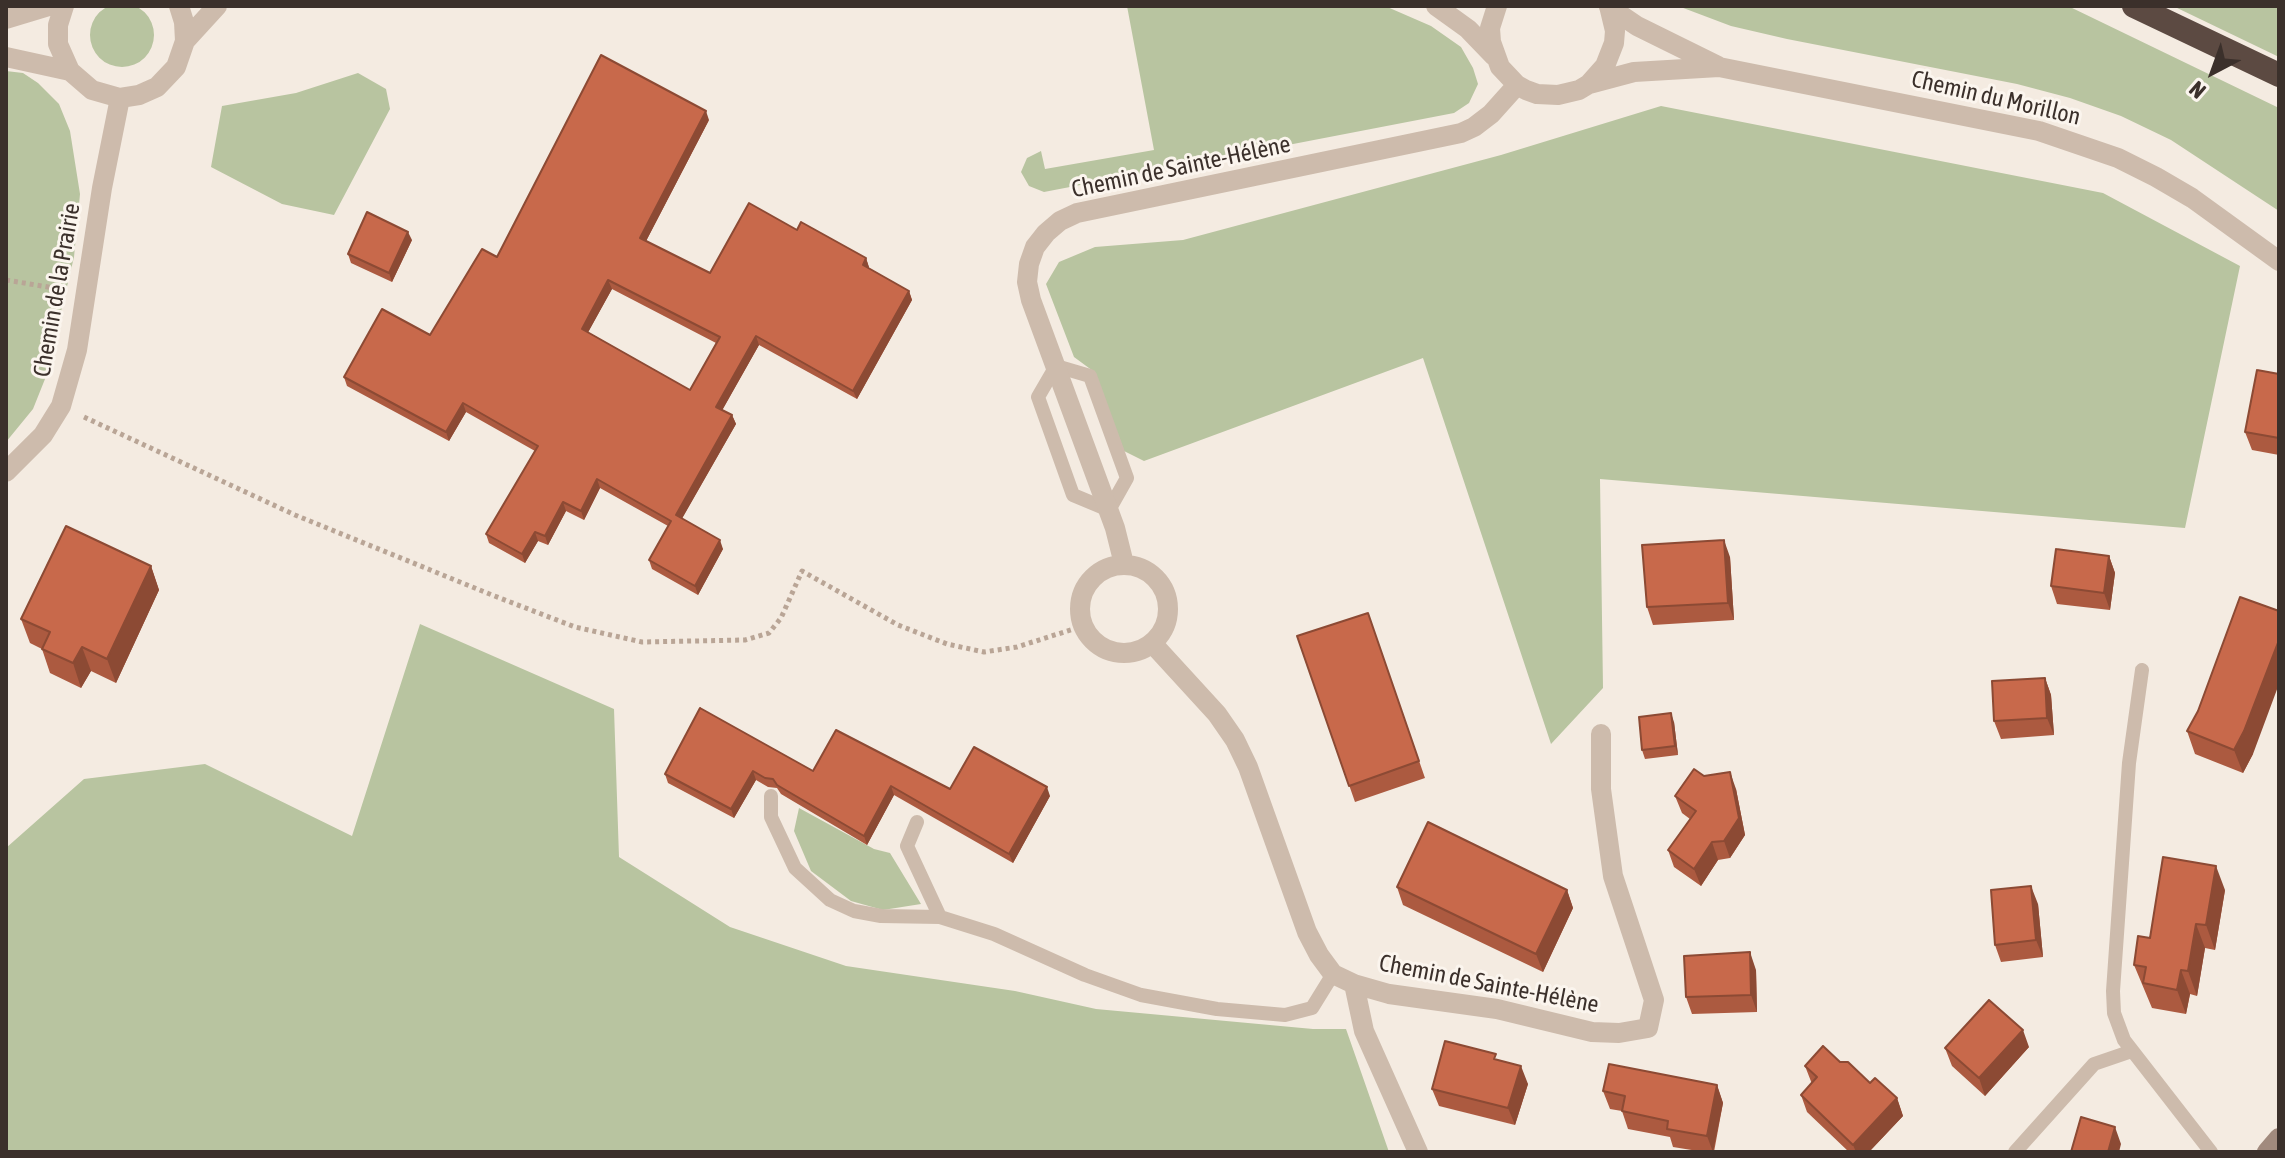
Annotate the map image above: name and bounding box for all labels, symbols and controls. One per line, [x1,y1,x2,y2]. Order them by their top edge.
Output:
north arrow [2173,32,2253,112]
street label: Chemin du Morillon [1909,65,2083,131]
text: N [2184,76,2211,104]
street label: Chemin de Sainte-Hélène [1069,130,1293,204]
street label: Chemin de la Prairie [28,201,86,379]
street label: Chemin de Sainte-Hélène [1377,949,1601,1019]

